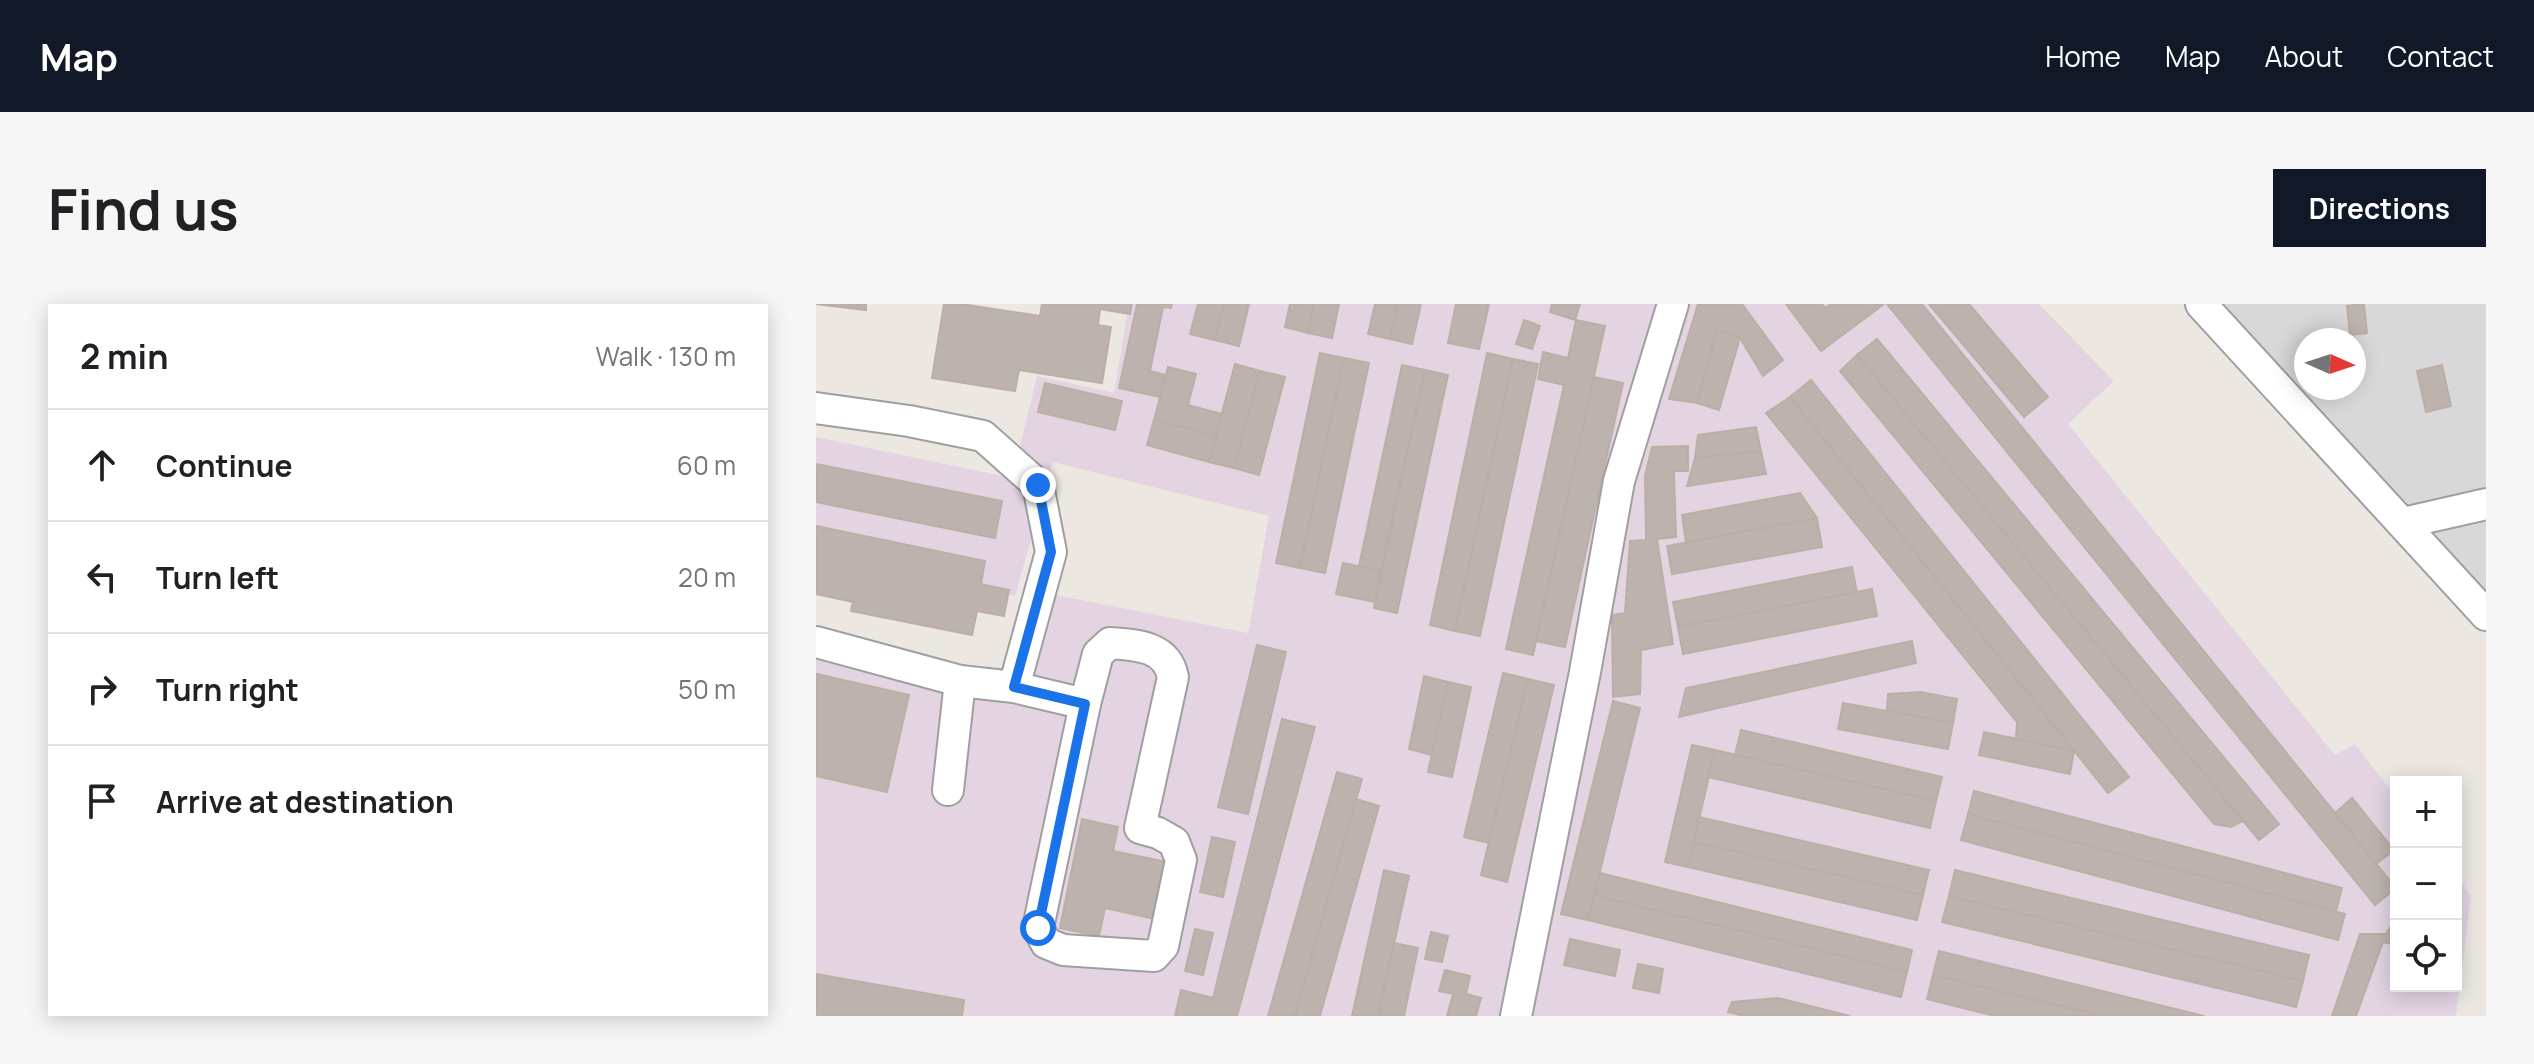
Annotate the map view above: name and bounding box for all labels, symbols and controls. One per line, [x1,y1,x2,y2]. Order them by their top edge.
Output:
text: Map [40,30,118,82]
text: Home [2045,37,2121,75]
text: Map [2165,37,2221,75]
text: About [2265,37,2343,75]
text: Contact [2387,37,2494,75]
button: Directions [2273,169,2486,247]
text: Find us [48,170,239,247]
north arrow [2294,328,2366,400]
text: 2 min [80,333,168,379]
text: Walk · 130 m [596,338,736,374]
icon: ahead [80,443,124,487]
text: Continue [156,445,292,486]
text: 60 m [677,447,736,483]
route end [1020,467,1056,503]
icon: left [80,555,124,599]
text: Turn left [156,557,279,598]
text: 20 m [678,559,736,595]
icon: right [80,667,124,711]
text: Turn right [156,669,299,710]
text: 50 m [678,671,736,707]
map controls [2390,776,2462,992]
button: + [2390,776,2462,848]
icon: arrive [80,779,124,823]
text: Arrive at destination [156,781,454,822]
button: − [2390,848,2462,920]
route start [1020,910,1056,946]
button: locate [2390,920,2462,992]

